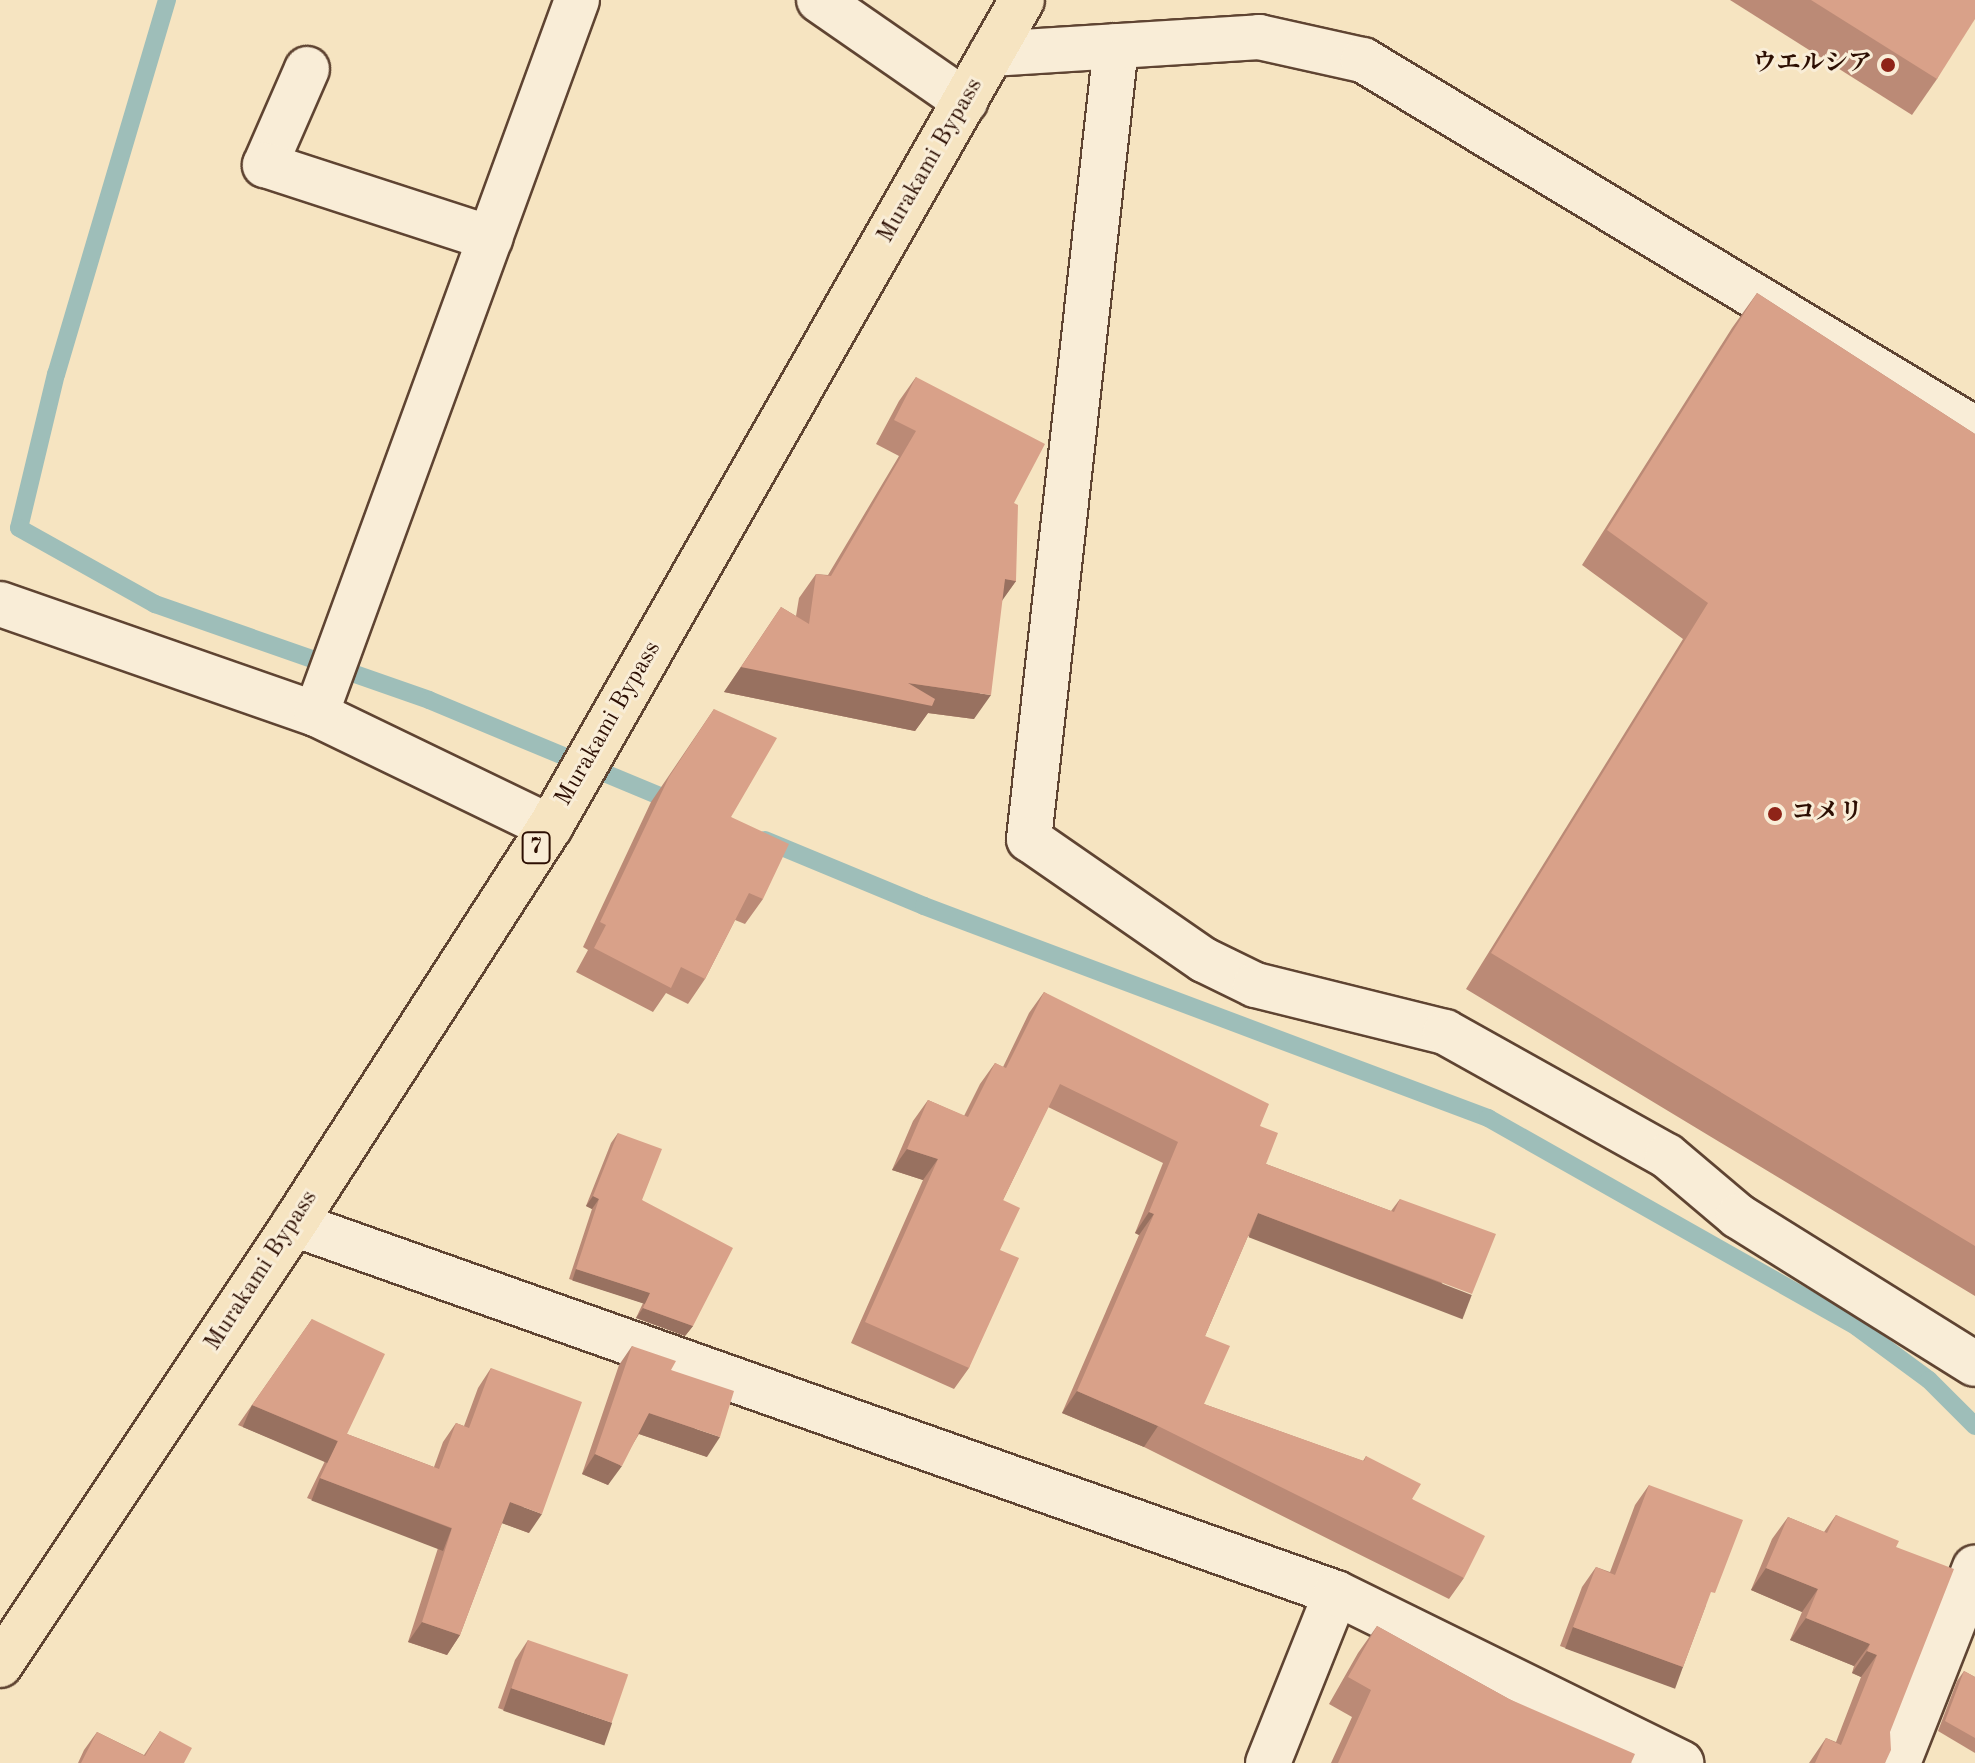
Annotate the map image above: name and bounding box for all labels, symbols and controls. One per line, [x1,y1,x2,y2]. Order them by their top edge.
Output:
place label: ウエルシア [1752,51,1872,79]
marker: ウエルシア [1879,56,1897,74]
street label: Murakami Bypass [872,73,990,249]
street label: Murakami Bypass [550,636,668,812]
place label: コメリ [1791,800,1863,828]
marker: コメリ [1766,805,1784,823]
road number: 7 [520,830,552,866]
street label: Murakami Bypass [199,1185,325,1357]

